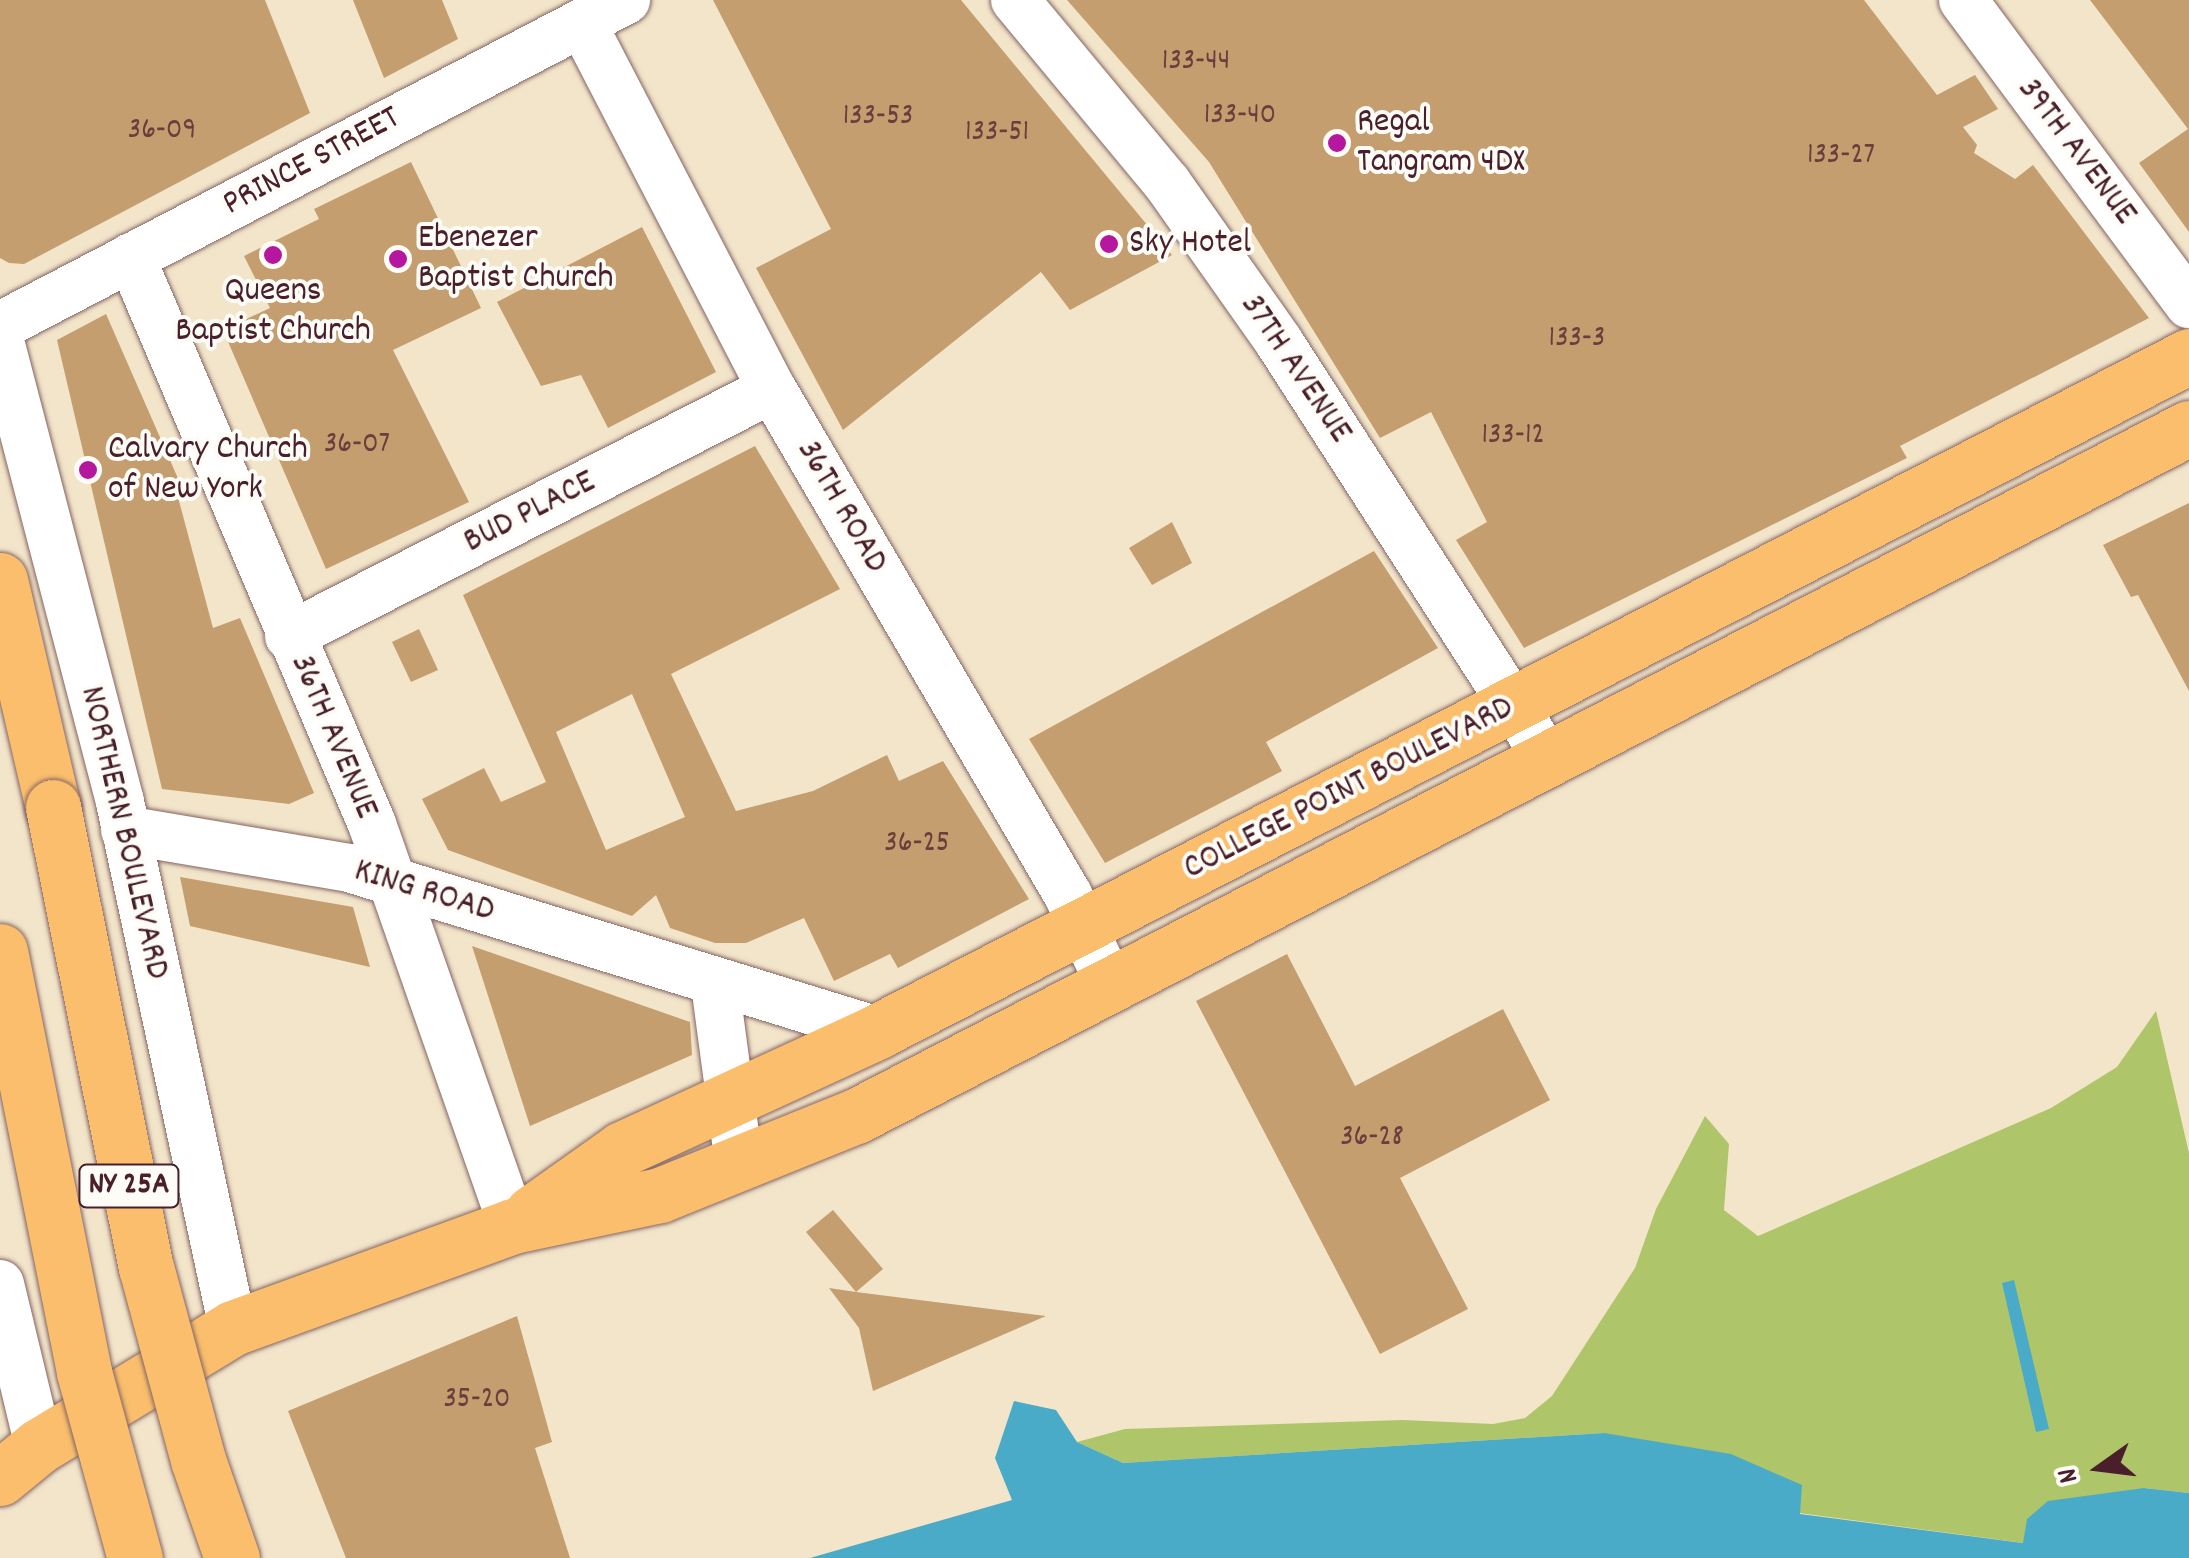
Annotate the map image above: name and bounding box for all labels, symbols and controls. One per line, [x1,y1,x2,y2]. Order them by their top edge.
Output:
house number: 133-44 [1162,45,1230,81]
street label: 39TH AVENUE [2007,70,2145,234]
street label: PRINCE STREET [216,98,408,226]
house number: 133-40 [1204,99,1276,135]
house number: 133-53 [843,100,913,136]
place label: Regal Tangram 4DX [1357,102,1525,184]
house number: 36-09 [128,114,196,150]
house number: 133-51 [965,116,1029,152]
marker: Regal Tangram 4DX [1326,132,1348,154]
house number: 133-27 [1807,139,1875,175]
place label: Ebenezer Baptist Church [418,218,614,300]
place label: Sky Hotel [1129,223,1251,265]
marker: Sky Hotel [1098,233,1120,255]
marker: Queens Baptist Church [262,244,284,266]
marker: Ebenezer Baptist Church [387,248,409,270]
place label: Queens Baptist Church [175,271,371,353]
street label: 37TH AVENUE [1230,286,1360,452]
house number: 133-3 [1549,322,1605,358]
house number: 133-12 [1481,419,1545,455]
house number: 36-07 [324,428,390,464]
place label: Calvary Church of New York [108,429,308,511]
street label: 36TH ROAD [786,433,896,581]
marker: Calvary Church of New York [77,459,99,481]
street label: BUD PLACE [457,462,603,564]
street label: 36TH AVENUE [280,648,386,826]
street label: NORTHERN BOULEVARD [69,682,177,984]
street label: COLLEGE POINT BOULEVARD [1177,688,1521,890]
house number: 36-25 [884,827,950,863]
street label: KING ROAD [349,851,499,933]
house number: 36-28 [1340,1121,1404,1157]
road number: NY 25A [76,1159,182,1213]
house number: 35-20 [444,1383,510,1419]
north arrow [2049,1418,2149,1518]
text: N [2049,1464,2091,1487]

